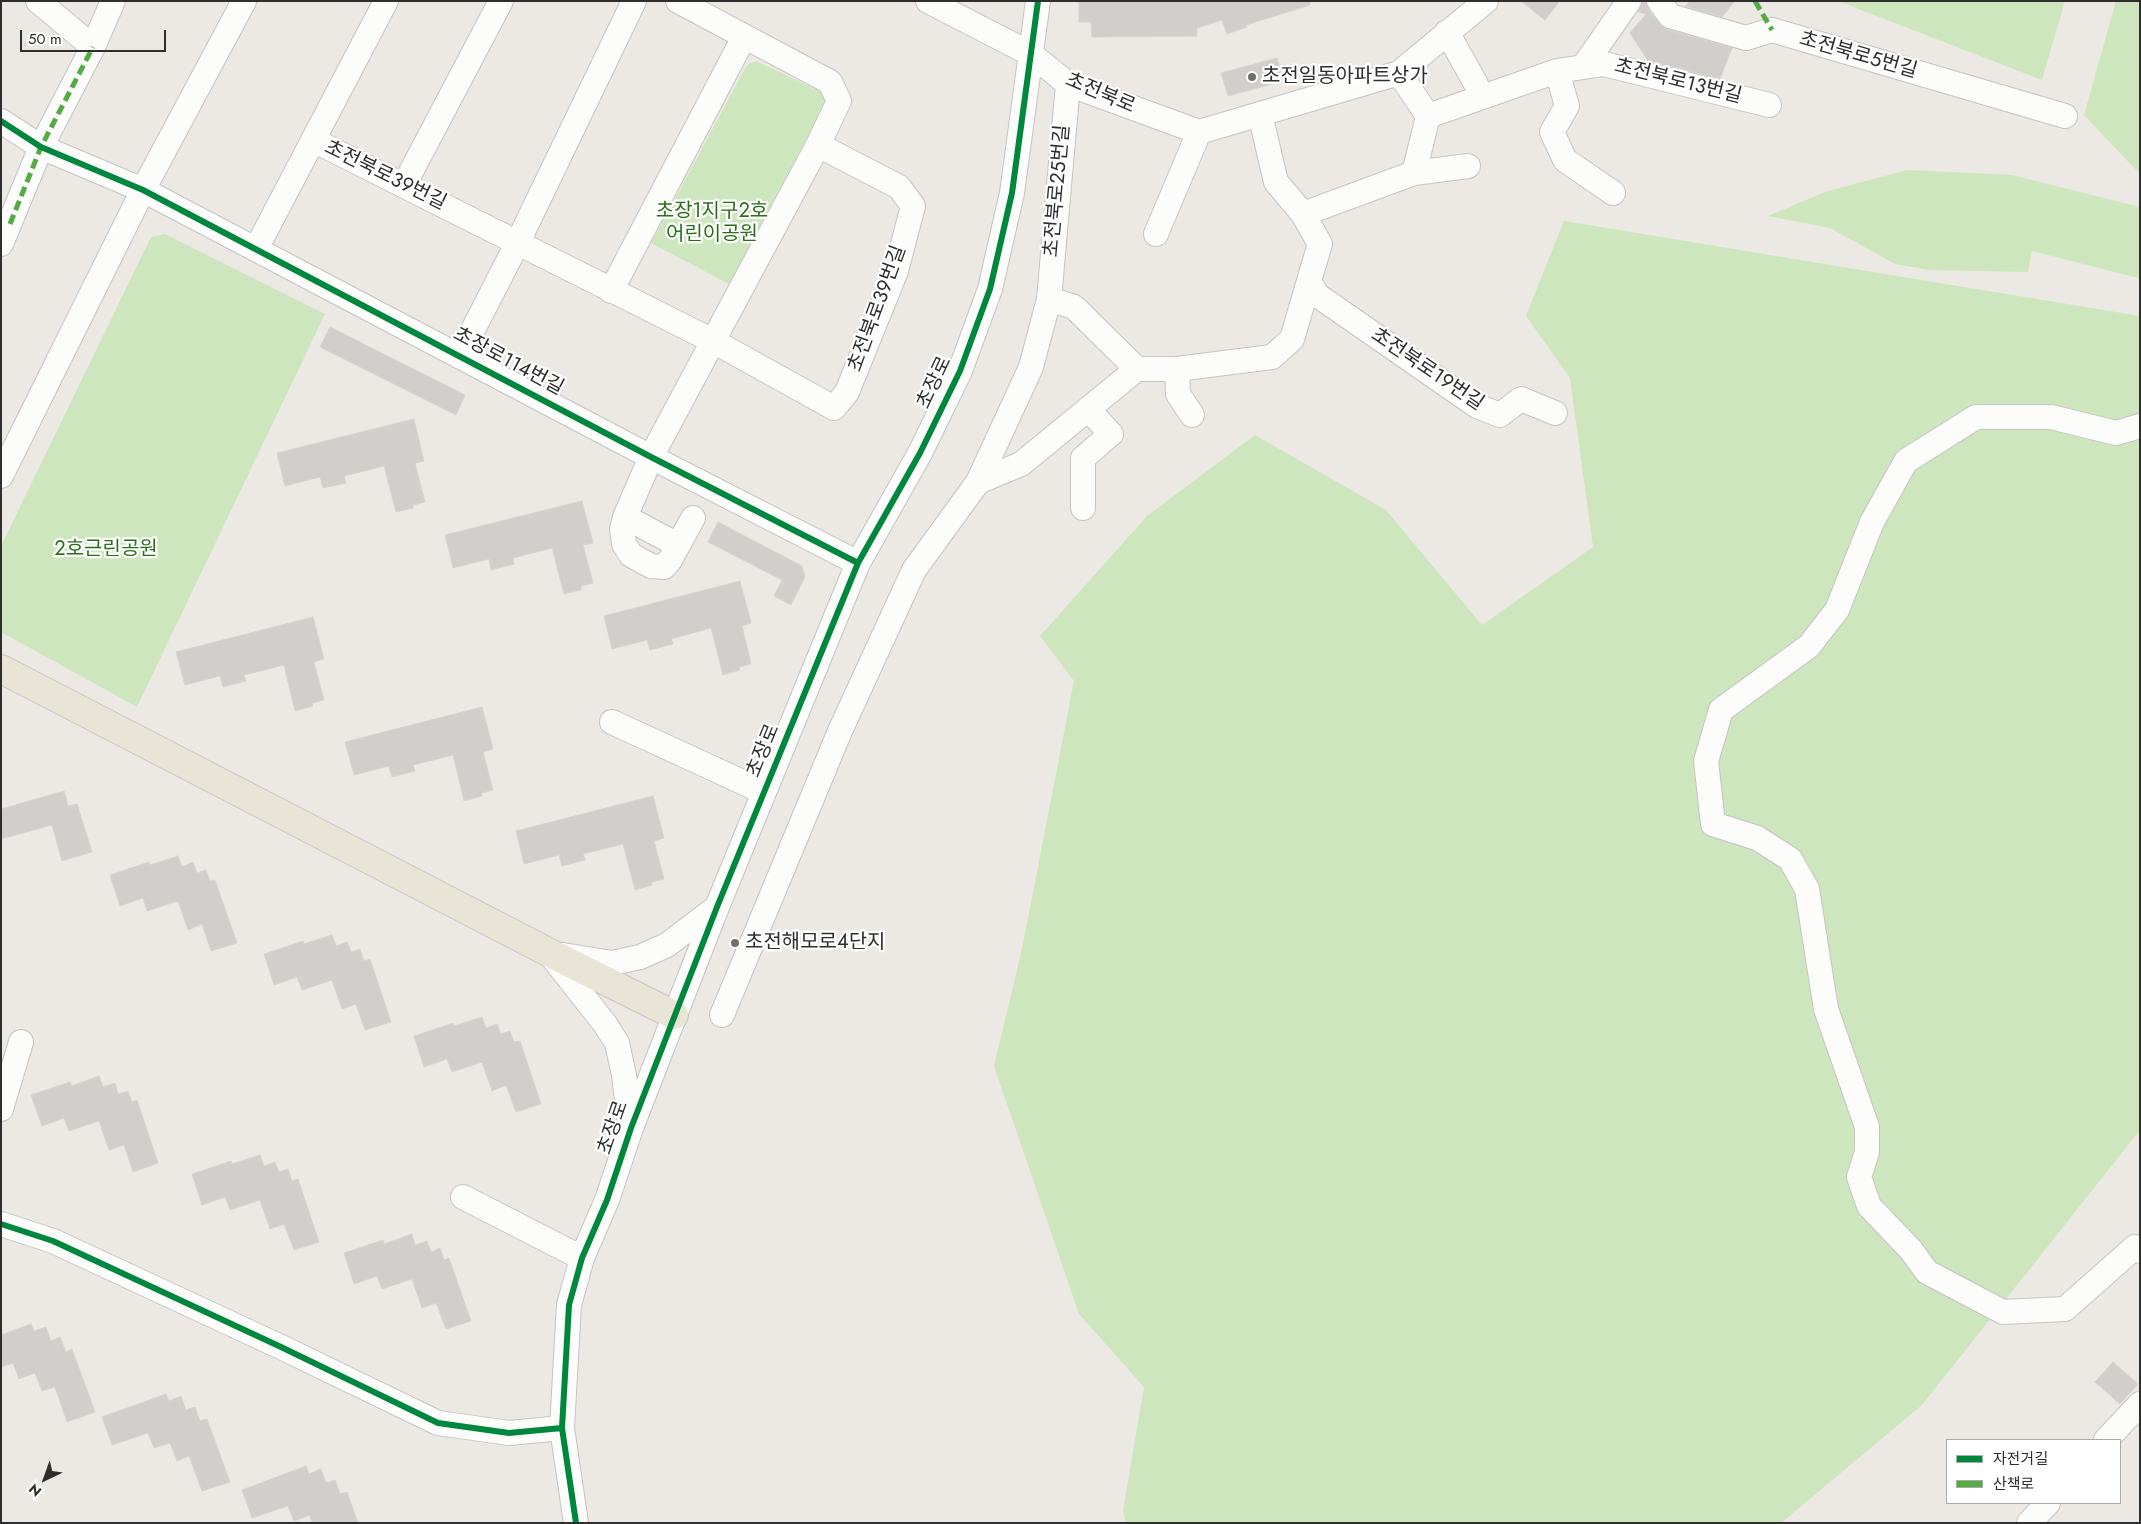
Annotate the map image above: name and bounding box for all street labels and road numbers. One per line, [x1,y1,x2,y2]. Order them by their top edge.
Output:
street label: 초전북로5번길 [1796,28,1920,84]
street label: 초전북로13번길 [1612,55,1744,109]
street label: 초전북로 [1061,69,1139,119]
street label: 초전북로25번길 [1040,124,1076,258]
street label: 초전북로39번길 [320,136,450,216]
street label: 초전북로39번길 [844,242,912,376]
street label: 초장로114번길 [449,323,567,401]
street label: 초전북로19번길 [1366,323,1488,417]
street label: 초장로 [912,353,958,413]
street label: 초장로 [743,721,785,781]
street label: 초장로 [594,1098,634,1158]

